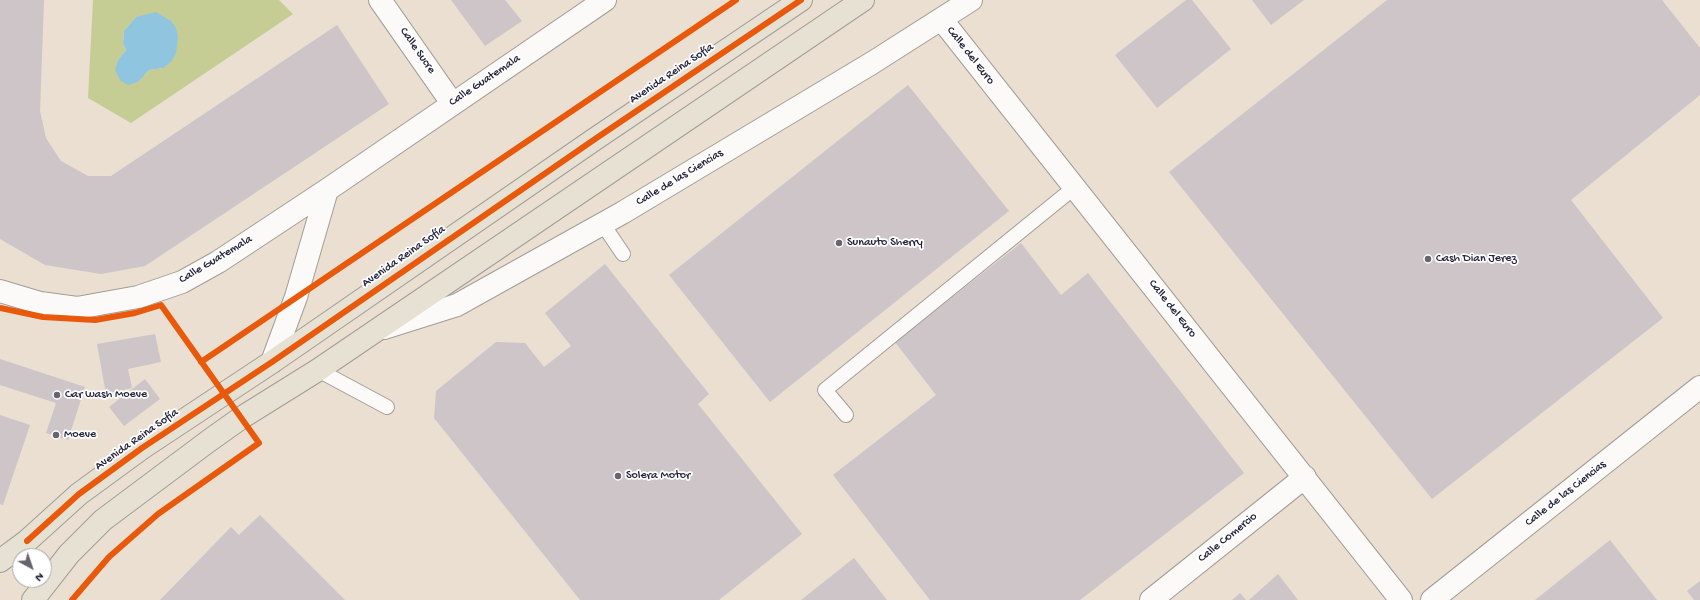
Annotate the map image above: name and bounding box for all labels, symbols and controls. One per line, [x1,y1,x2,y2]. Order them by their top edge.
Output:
street label: Calle del Euro [943,24,997,88]
street label: Calle Sucre [396,25,438,77]
street label: Avenida Reina Sofía [627,41,717,107]
street label: Calle Guatemala [447,52,523,110]
street label: Calle de las Ciencias [634,146,726,210]
street label: Avenida Reina Sofía [360,223,448,291]
street label: Calle Guatemala [177,232,255,288]
place label: Sunauto Sherry [847,236,923,250]
marker: Sunauto Sherry [834,238,844,248]
place label: Cash Dian Jerez [1436,252,1517,266]
marker: Cash Dian Jerez [1423,254,1433,264]
street label: Calle del Euro [1145,277,1199,341]
place label: Car wash Moeve [65,388,147,402]
marker: Car wash Moeve [52,390,62,400]
street label: Avenida Reina Sofía [93,406,181,474]
place label: Moeve [64,428,96,442]
marker: Moeve [51,430,61,440]
street label: Calle de las Ciencias [1523,458,1609,530]
place label: Solera Motor [626,469,690,483]
marker: Solera Motor [613,471,623,481]
street label: Calle Comercio [1195,510,1261,566]
north arrow [12,548,52,588]
text: N [32,570,46,583]

